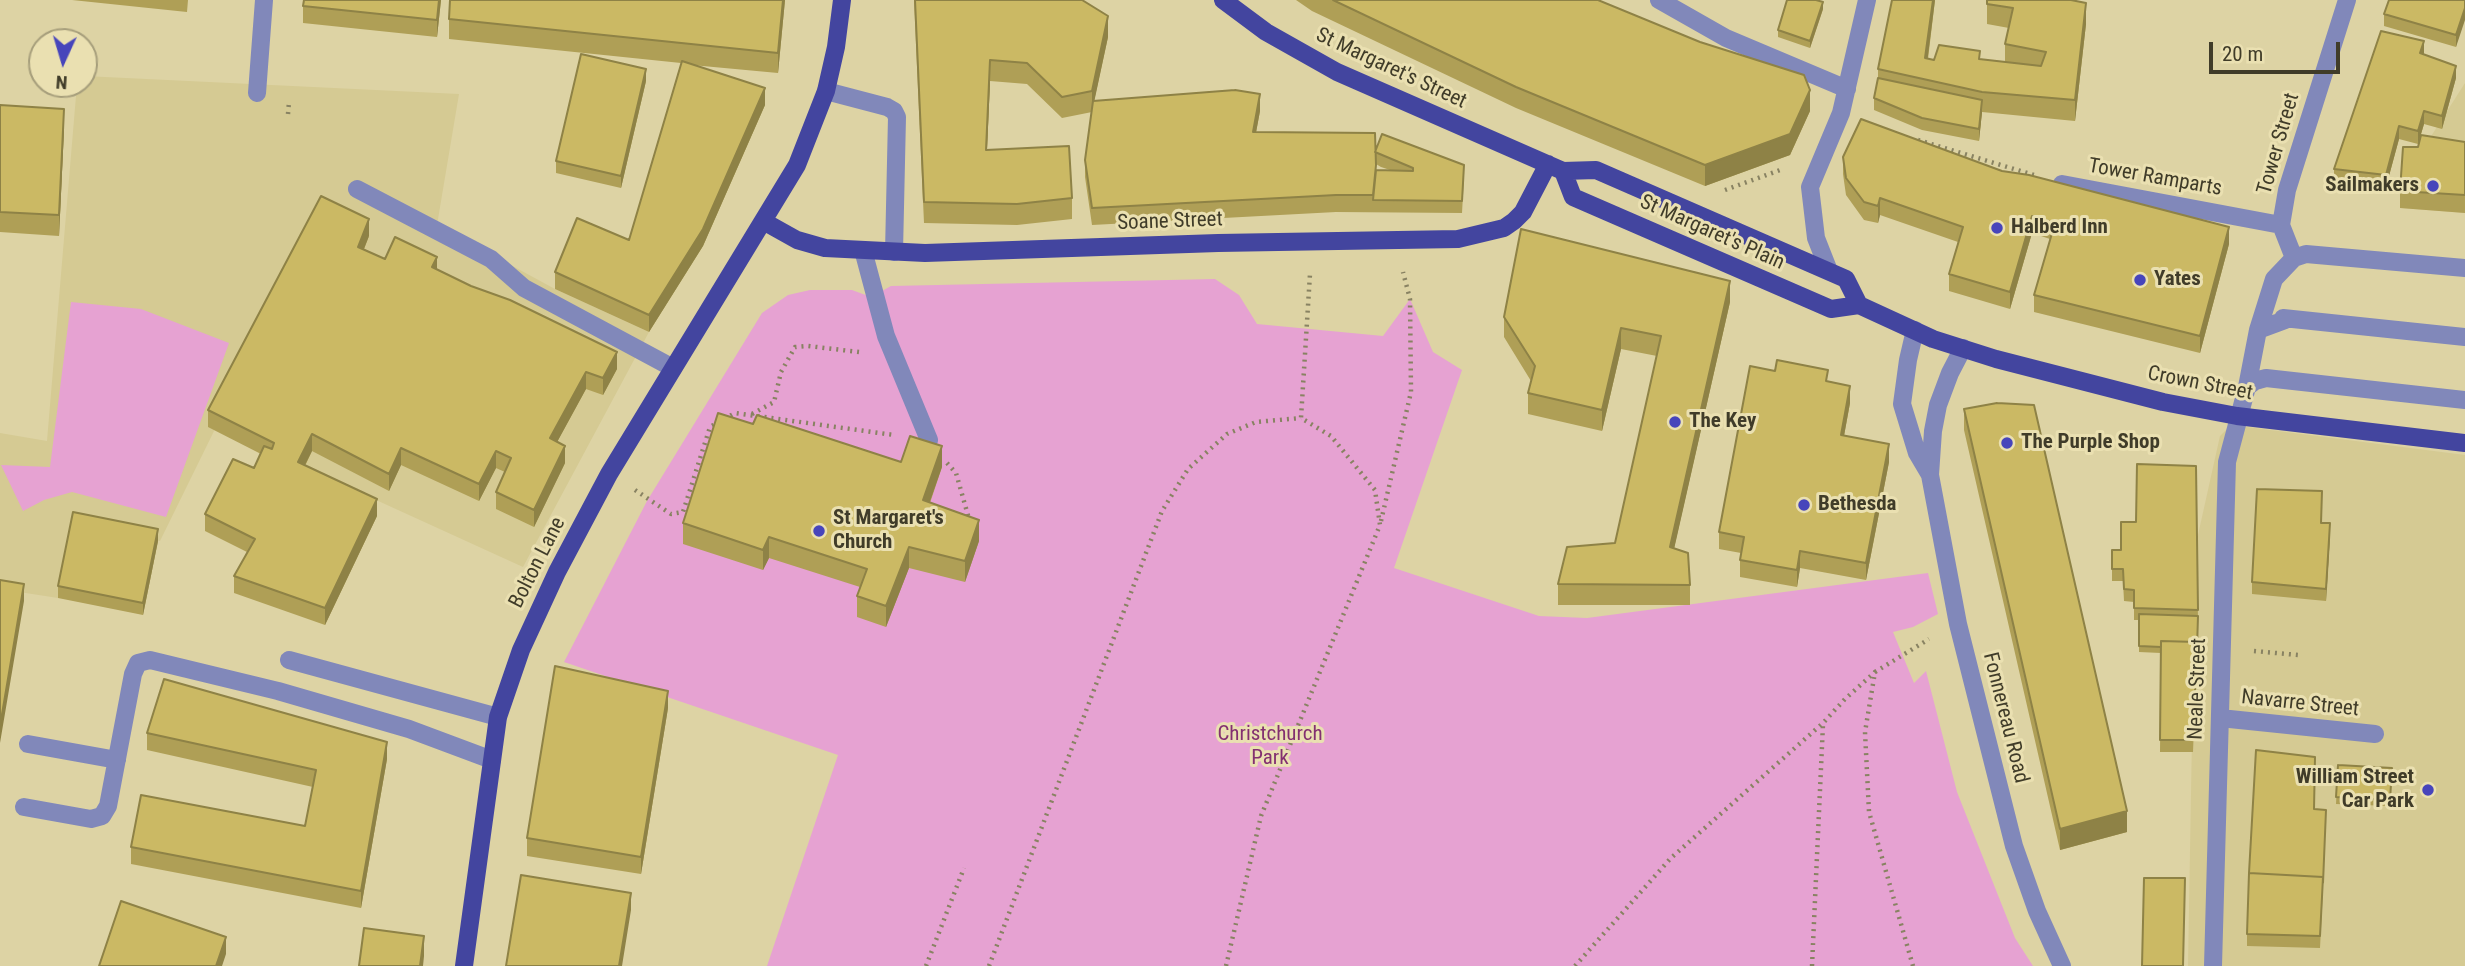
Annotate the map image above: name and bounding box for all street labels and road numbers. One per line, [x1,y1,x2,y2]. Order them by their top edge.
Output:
street label: St Margaret's Street [1312,23,1470,115]
street label: Tower Street [2253,90,2305,198]
street label: Tower Ramparts [2086,154,2224,202]
street label: St Margaret's Plain [1636,190,1788,276]
street label: Soane Street [1117,208,1223,236]
street label: Crown Street [2145,361,2255,407]
street label: Bolton Lane [504,513,572,613]
street label: Neale Street [2184,638,2212,740]
street label: Fonnereau Road [1977,650,2033,786]
street label: Navarre Street [2240,685,2360,723]

